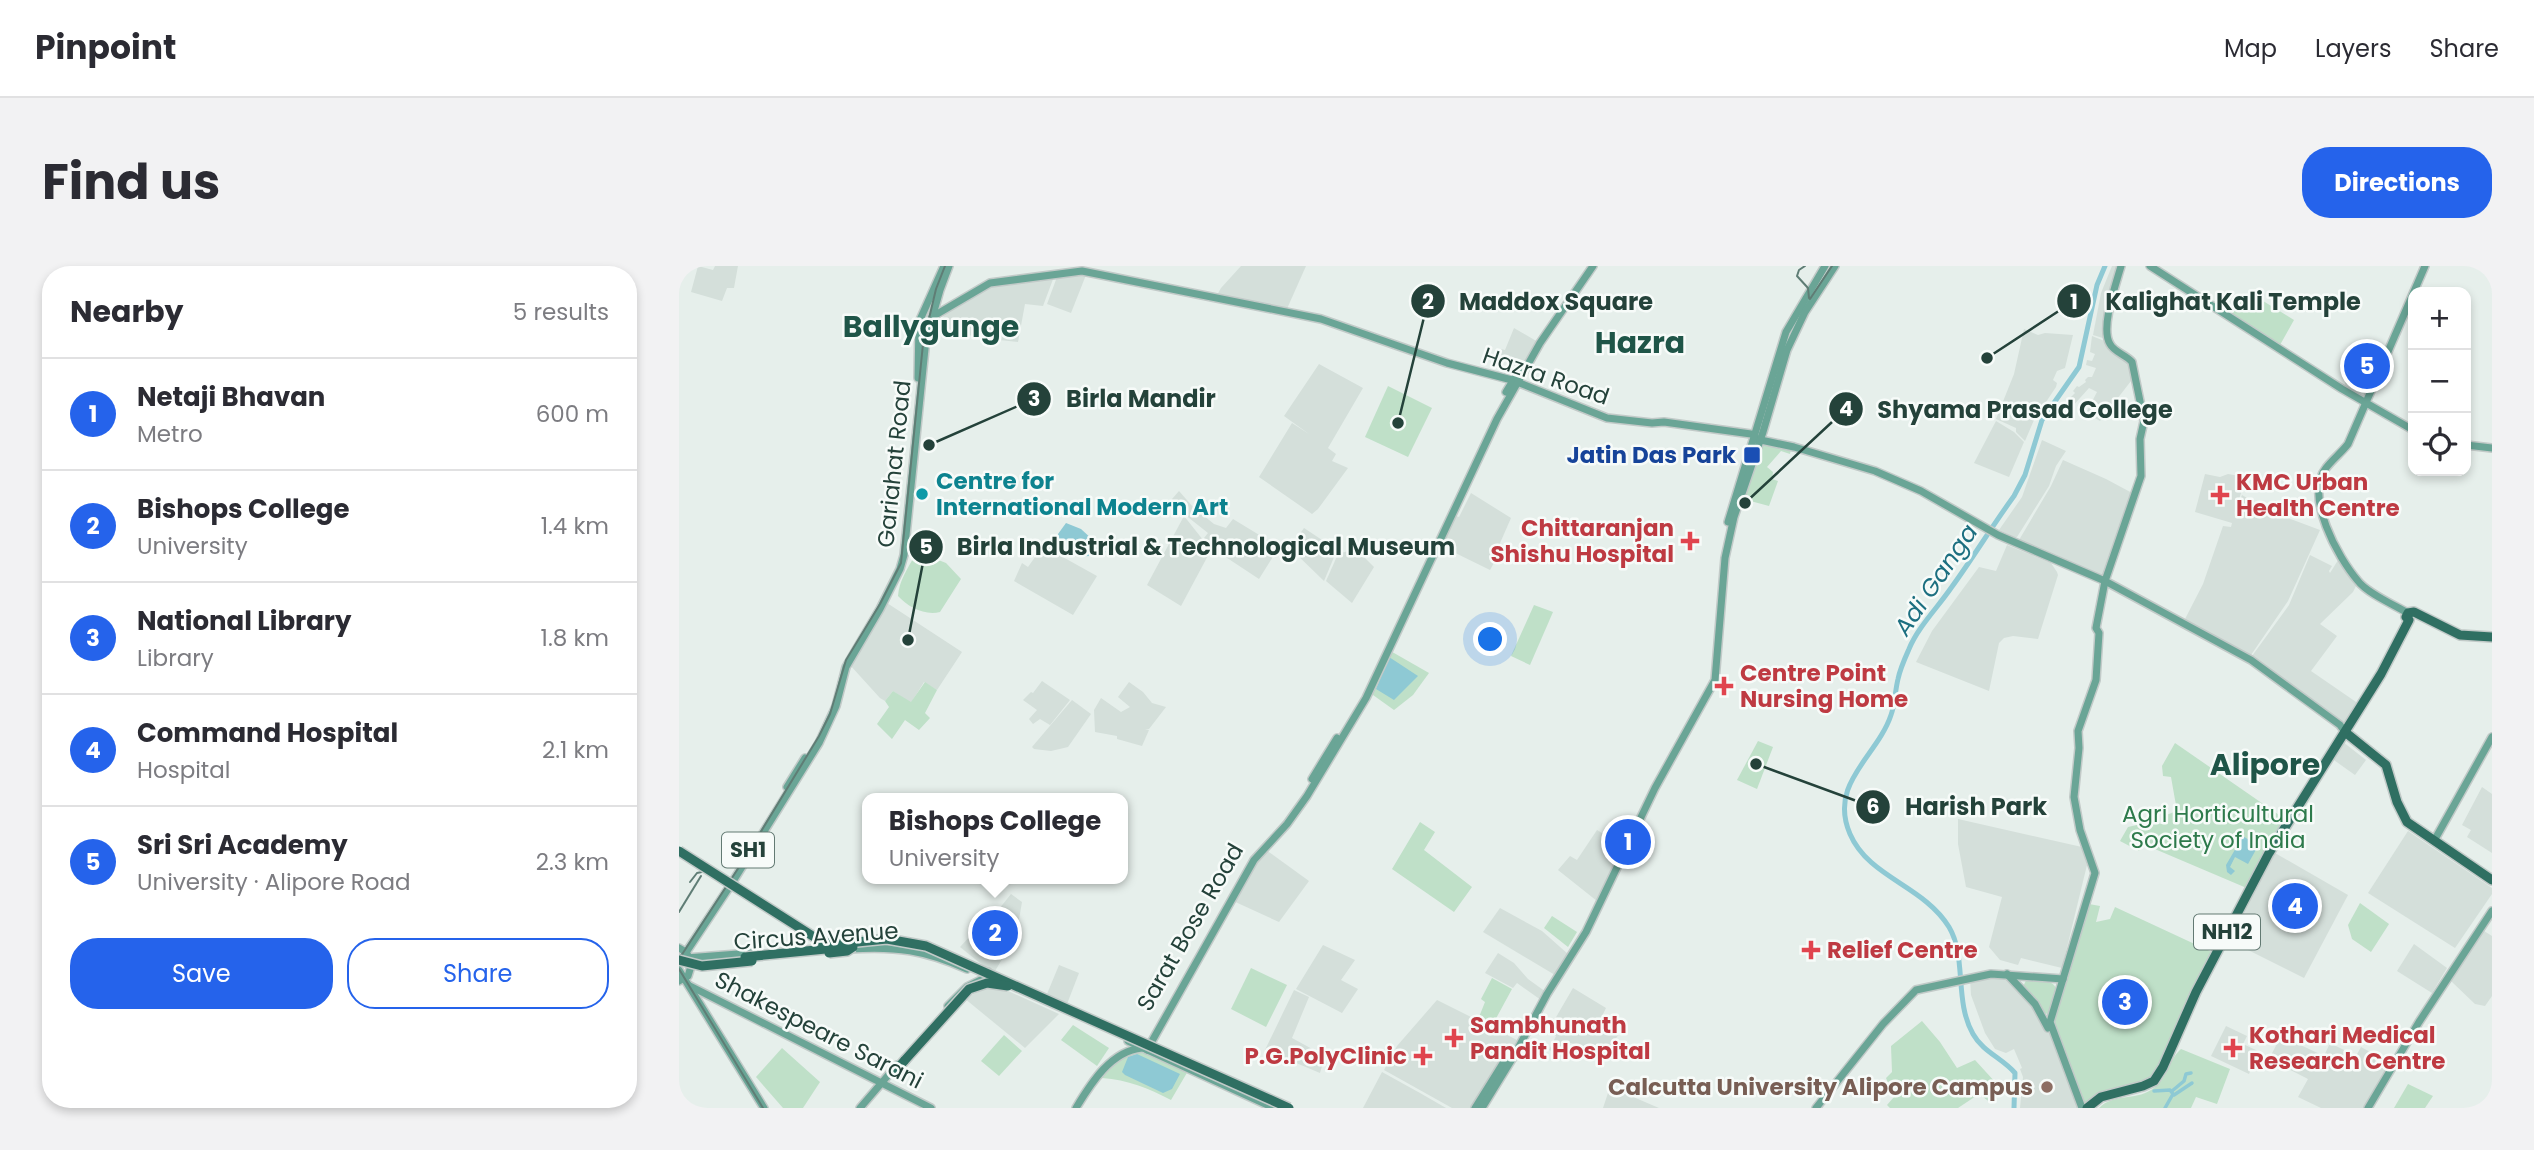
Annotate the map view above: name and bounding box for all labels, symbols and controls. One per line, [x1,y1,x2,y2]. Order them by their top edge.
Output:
text: Pinpoint [35,24,176,71]
text: Map [2224,32,2277,65]
text: Layers [2315,32,2391,65]
text: Share [2429,32,2499,65]
button: Directions [2302,147,2492,218]
text: Find us [42,148,220,216]
callout: Maddox Square [1410,279,1667,324]
callout: Kalighat Kali Temple [2057,279,2375,324]
text: Maddox Square [1459,285,1653,318]
text: Kalighat Kali Temple [2105,285,2361,318]
text: 2 [1422,287,1434,316]
text: 1 [2070,287,2078,316]
map controls [2408,287,2471,476]
button: + [2408,287,2471,350]
text: Nearby [70,290,184,333]
text: 5 results [513,296,609,328]
district label: Ballygunge [843,305,1019,348]
district label: Hazra [1595,321,1685,364]
street label: Hazra Road [1478,339,1614,413]
pin: 5 [2344,340,2390,392]
button: − [2408,350,2471,413]
callout: Birla Mandir [1017,376,1230,421]
text: Netaji Bhavan [137,379,325,415]
street label: Gariahat Road [869,379,919,549]
text: Birla Mandir [1066,382,1216,415]
text: 3 [1028,384,1040,413]
callout: Shyama Prasad College [1828,387,2187,432]
text: Shyama Prasad College [1877,393,2173,426]
text: 4 [1839,394,1853,423]
text: 1 [89,398,97,430]
text: 600 m [536,398,609,430]
button: locate [2408,413,2471,476]
text: Metro [137,418,203,450]
place label: Jatin Das Park [1567,439,1737,471]
marker: Jatin Das Park [1742,445,1762,465]
place label: Centre for International Modern Art [936,465,1228,523]
place label: KMC Urban Health Centre [2236,466,2400,524]
marker: KMC Urban Health Centre [2210,485,2230,505]
marker: Centre for International Modern Art [914,486,930,502]
text: Bishops College [137,491,349,527]
text: 2 [86,510,100,542]
text: 1.4 km [541,510,609,542]
place label: Chittaranjan Shishu Hospital [1490,512,1674,570]
water label: Adi Ganga [1886,517,1985,643]
callout: Birla Industrial & Technological Museum [908,524,1470,569]
text: University [137,530,248,562]
text: Birla Industrial & Technological Museum [957,530,1455,563]
marker: Chittaranjan Shishu Hospital [1680,531,1700,551]
text: 5 [919,532,933,561]
text: National Library [137,603,351,639]
text: 3 [86,622,100,654]
text: 1.8 km [541,622,609,654]
your location [1473,622,1507,656]
text: Library [137,642,214,674]
place label: Centre Point Nursing Home [1740,657,1908,715]
marker: Centre Point Nursing Home [1714,676,1734,696]
text: Command Hospital [137,715,398,751]
text: 4 [85,734,101,766]
text: 2.1 km [542,734,609,766]
district label: Alipore [2210,743,2320,786]
text: Hospital [137,754,230,786]
callout: Harish Park [1856,784,2061,829]
text: Harish Park [1905,790,2047,823]
text: 6 [1866,792,1880,821]
popup [862,793,1128,884]
park label: Agri Horticultural Society of India [2122,798,2314,856]
text: Bishops College [889,803,1101,839]
pin: 1 [1605,816,1651,868]
text: Sri Sri Academy [137,827,348,863]
road number: SH1 [722,832,774,868]
street label: Sarat Bose Road [1129,837,1251,1017]
text: University [889,842,999,874]
text: 5 [86,846,100,878]
text: 2.3 km [536,846,609,878]
text: University · Alipore Road [137,866,411,898]
pin: 4 [2272,880,2318,932]
pin: 2 [972,907,1018,959]
street label: Circus Avenue [732,914,900,958]
road number: NH12 [2194,914,2260,950]
place label: Relief Centre [1827,934,1978,966]
button: Save [70,938,333,1009]
button: Share [347,938,609,1009]
marker: Relief Centre [1801,940,1821,960]
street label: Shakespeare Sarani [709,964,929,1096]
pin: 3 [2102,976,2148,1028]
place label: Sambhunath Pandit Hospital [1470,1009,1651,1067]
place label: Kothari Medical Research Centre [2249,1019,2445,1077]
marker: Sambhunath Pandit Hospital [1444,1028,1464,1048]
marker: Kothari Medical Research Centre [2223,1038,2243,1058]
place label: P.G.PolyClinic [1245,1040,1407,1072]
marker: P.G.PolyClinic [1413,1046,1433,1066]
place label: Calcutta University Alipore Campus [1608,1071,2033,1103]
marker: Calcutta University Alipore Campus [2039,1079,2055,1095]

